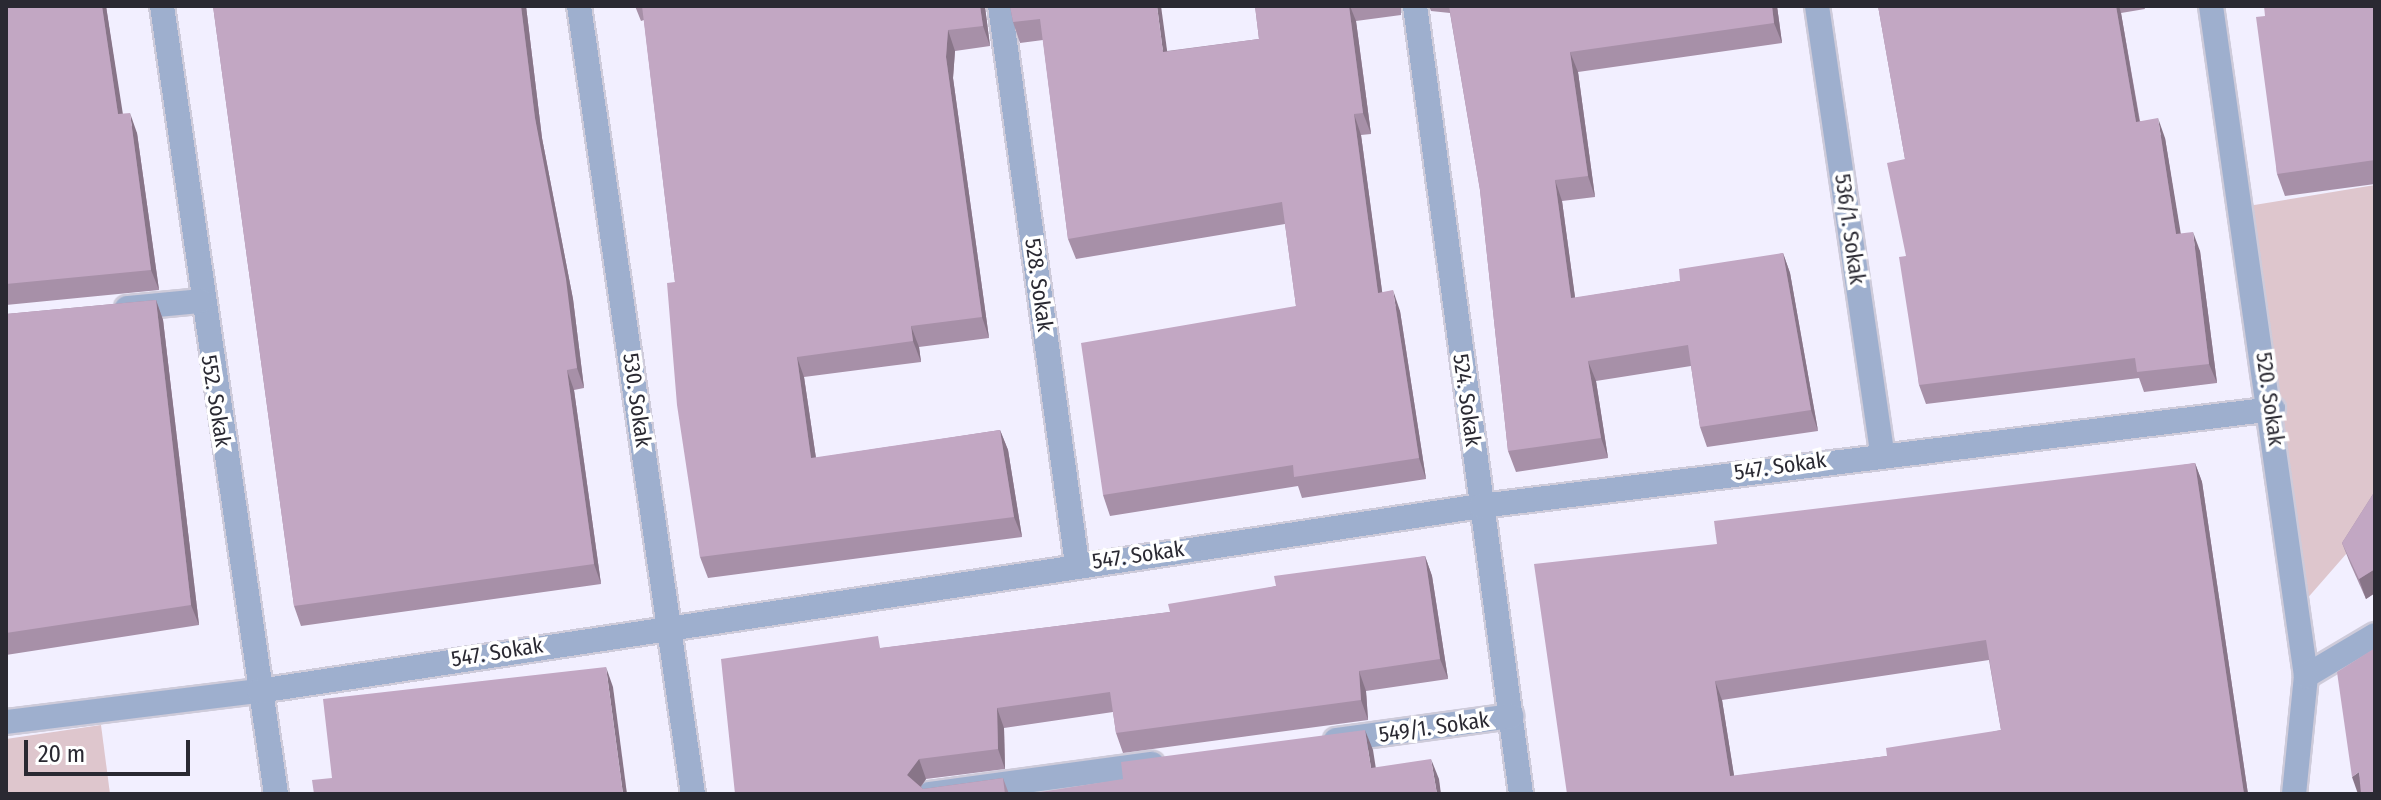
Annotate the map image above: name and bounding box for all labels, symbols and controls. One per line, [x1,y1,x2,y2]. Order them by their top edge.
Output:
street label: 536/1. Sokak [1829,172,1871,286]
street label: 528. Sokak [1019,237,1059,333]
street label: 520. Sokak [2250,350,2290,448]
street label: 530. Sokak [617,351,657,449]
street label: 524. Sokak [1447,352,1487,448]
street label: 552. Sokak [196,353,236,449]
street label: 547. Sokak [1732,446,1828,486]
street label: 547. Sokak [1090,535,1186,575]
street label: 547. Sokak [449,632,545,672]
street label: 549/1. Sokak [1377,706,1491,748]
scale bar [28,724,194,774]
text: 20 m [38,740,85,768]

